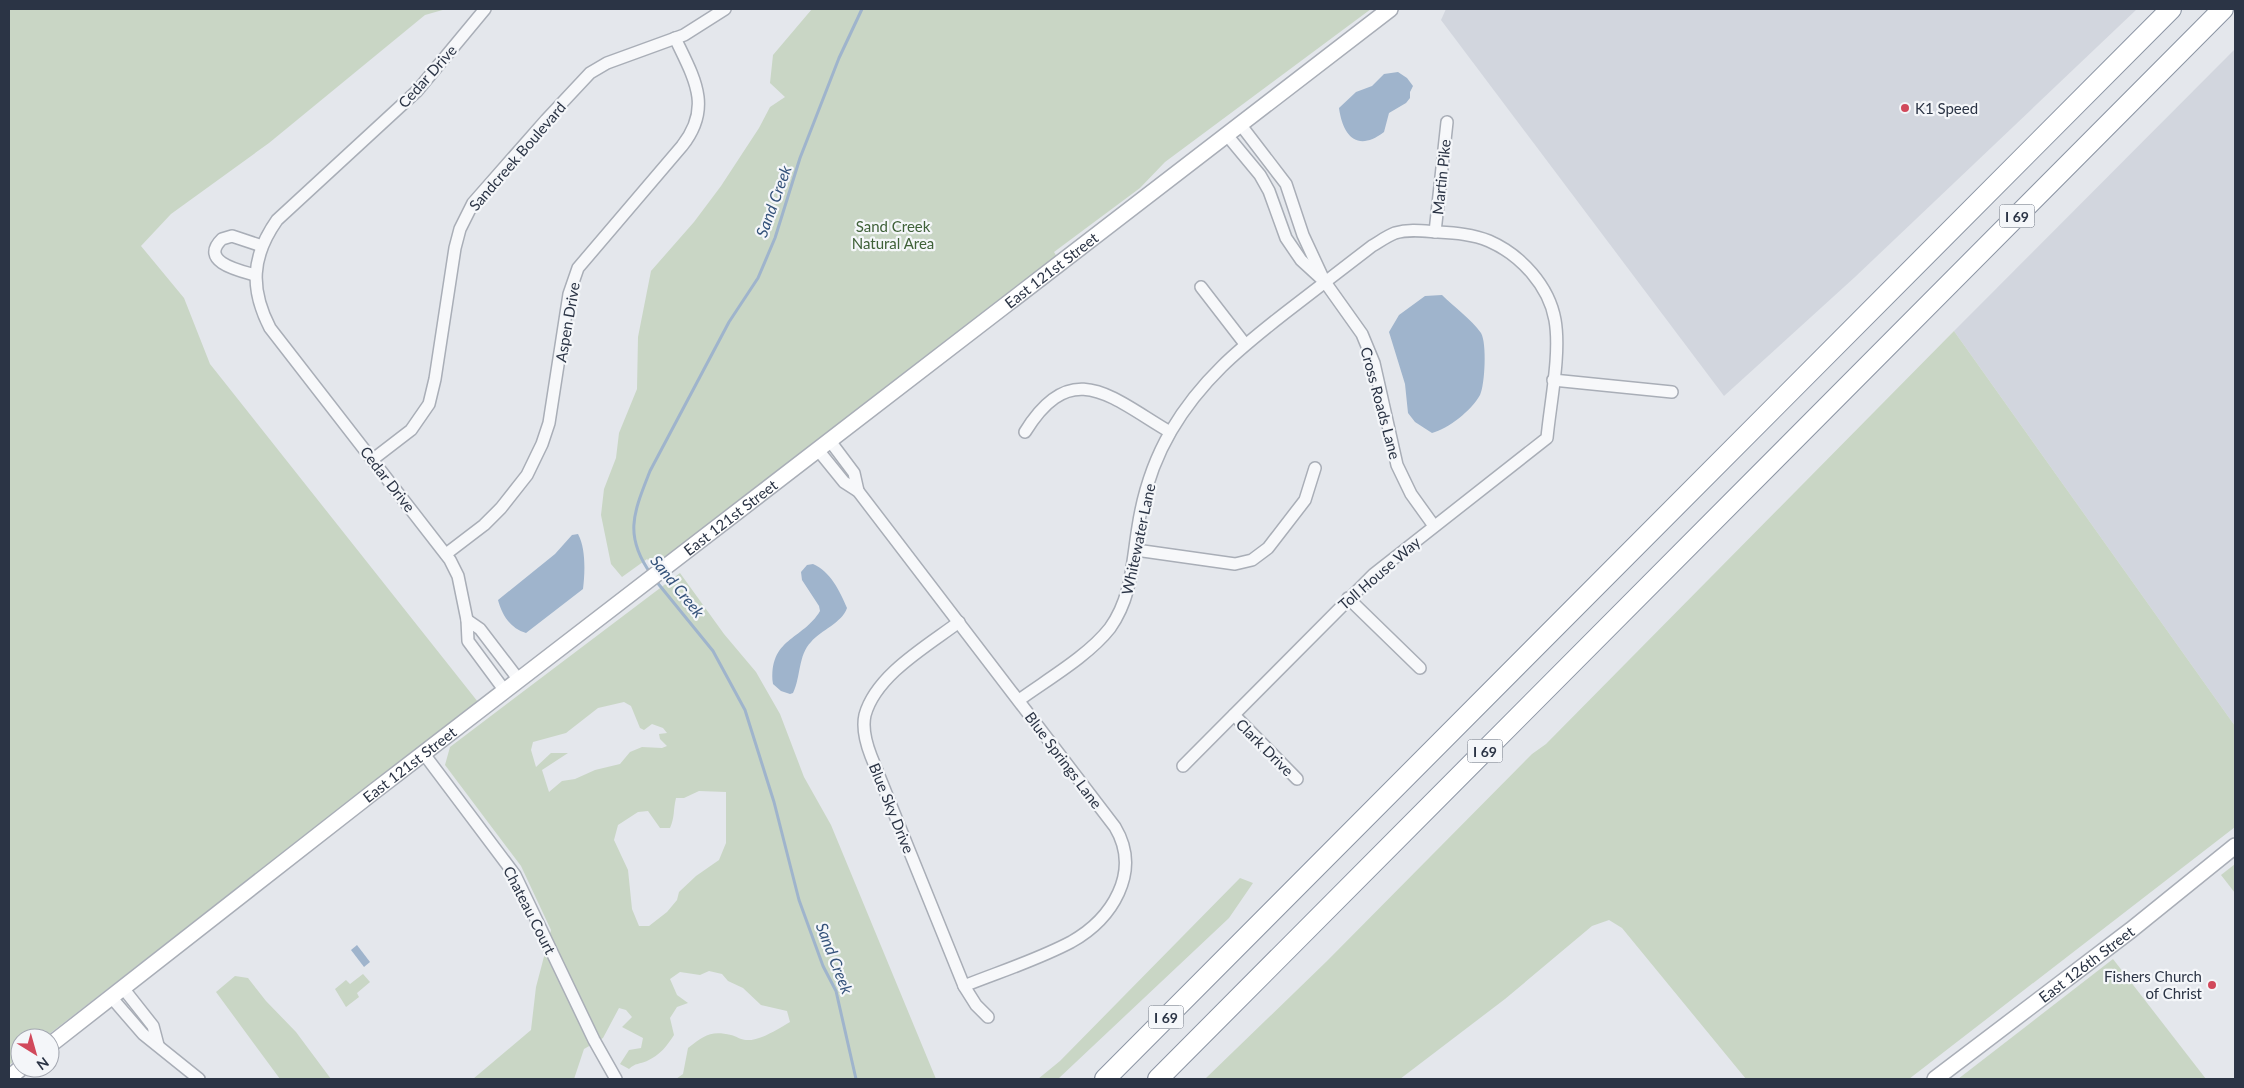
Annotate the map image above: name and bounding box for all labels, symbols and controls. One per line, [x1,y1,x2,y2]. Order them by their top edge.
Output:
street label: Cedar Drive [394,41,460,111]
street label: Sandcreek Boulevard [465,98,569,214]
place label: K1 Speed [1915,99,1978,117]
marker: K1 Speed [1899,102,1911,114]
street label: Martin Pike [1428,138,1454,216]
water label: Sand Creek [751,162,795,239]
road number: I 69 [2000,205,2034,228]
park label: Sand Creek Natural Area [852,217,934,252]
street label: East 121st Street [1001,228,1102,312]
street label: Aspen Drive [551,281,583,363]
street label: Cross Roads Lane [1357,345,1405,461]
street label: Cedar Drive [357,443,419,515]
street label: East 121st Street [680,475,781,559]
street label: Whitewater Lane [1117,482,1159,596]
street label: Toll House Way [1334,532,1424,613]
water label: Sand Creek [647,551,709,621]
street label: Blue Springs Lane [1022,708,1106,812]
street label: Clark Drive [1233,715,1297,779]
street label: East 121st Street [359,722,460,806]
road number: I 69 [1468,739,1502,762]
street label: Blue Sky Drive [866,760,918,856]
street label: Chateau Court [500,863,560,958]
water label: Sand Creek [813,920,857,997]
street label: East 126th Street [2035,922,2138,1006]
place label: Fishers Church of Christ [2104,967,2203,1002]
marker: Fishers Church of Christ [2206,979,2218,991]
road number: I 69 [1148,1006,1184,1028]
north arrow [10,1028,60,1078]
text: N [34,1054,53,1074]

